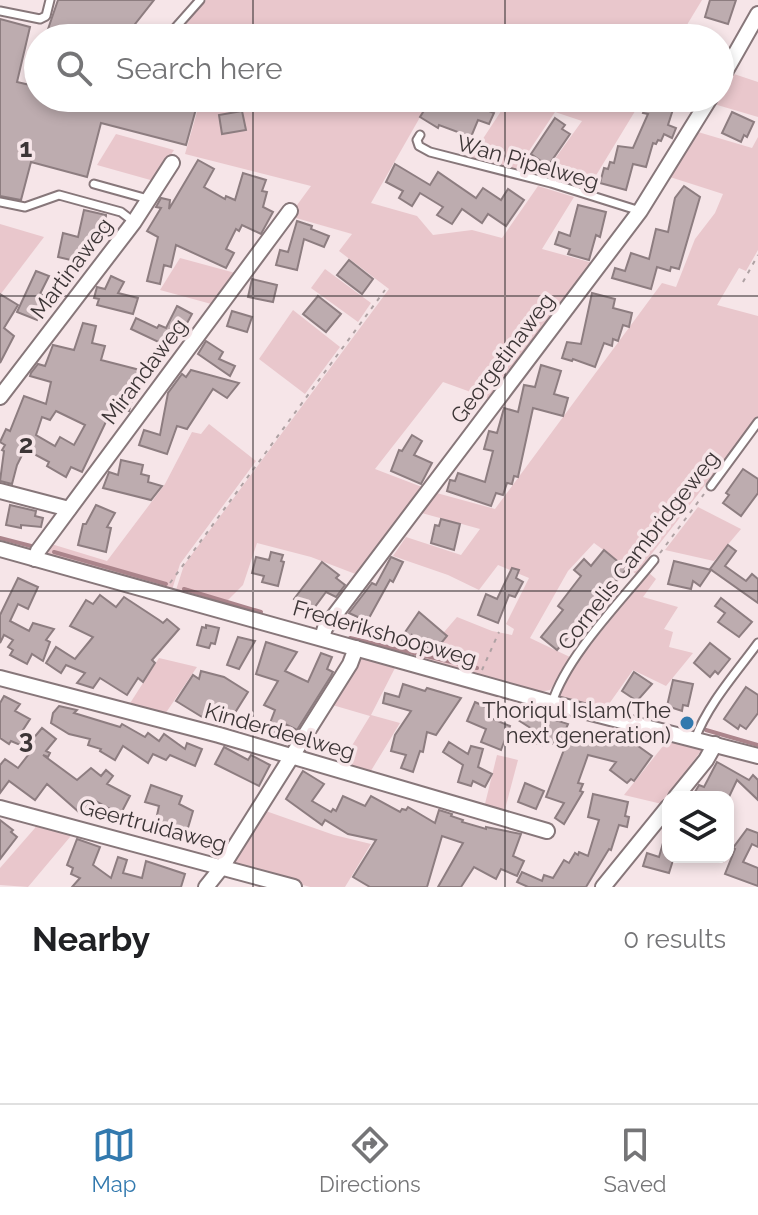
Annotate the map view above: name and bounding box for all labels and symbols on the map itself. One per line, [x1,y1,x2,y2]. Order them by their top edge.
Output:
street label: Wan Pipelweg [454,129,602,195]
text: 1 [20,133,33,163]
street label: Martinaweg [25,212,117,324]
street label: Georgetinaweg [445,288,559,428]
street label: Mirandaweg [96,313,192,429]
text: 2 [19,429,33,459]
street label: Cornelis Cambridgeweg [552,445,724,655]
street label: Frederikshoopweg [290,594,480,672]
street label: Kinderdeelweg [202,697,358,765]
place label: Thoriqul Islam(The next generation) [482,697,671,748]
marker: Thoriqul Islam(The next generation) [678,714,696,732]
text: 3 [19,724,33,754]
street label: Geertruidaweg [76,793,230,857]

